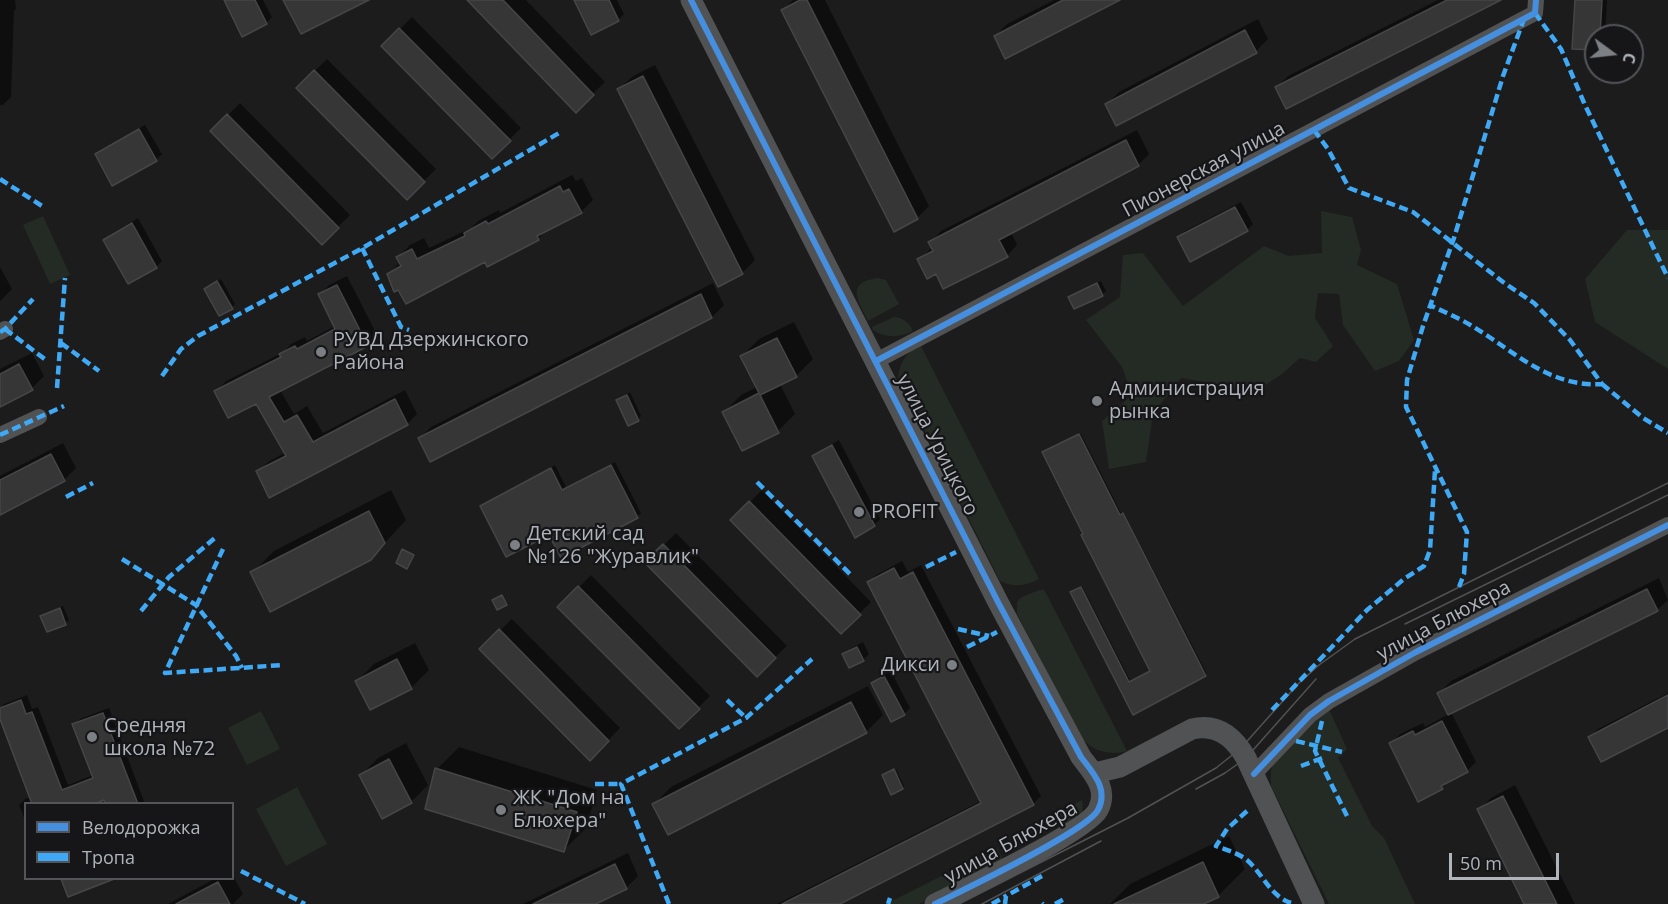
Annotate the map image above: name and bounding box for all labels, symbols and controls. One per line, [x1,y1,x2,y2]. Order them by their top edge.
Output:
north arrow [1584,24,1644,84]
text: С [1618,50,1641,66]
street label: Пионерская улица [1119,117,1289,223]
place label: РУВД Дзержинского Района [333,328,529,375]
marker: РУВД Дзержинского Района [314,345,328,359]
street label: улица Урицкого [891,370,983,520]
place label: Администрация рынка [1109,377,1265,424]
marker: Администрация рынка [1090,394,1104,408]
place label: PROFIT [871,500,938,524]
marker: PROFIT [852,505,866,519]
place label: Детский сад №126 "Журавлик" [527,522,699,569]
marker: Детский сад №126 "Журавлик" [508,538,522,552]
street label: улица Блюхера [1373,576,1515,666]
place label: Дикси [881,653,940,677]
marker: Дикси [945,658,959,672]
place label: Средняя школа №72 [104,714,215,761]
marker: Средняя школа №72 [85,730,99,744]
place label: ЖК "Дом на Блюхера" [513,786,625,833]
street label: улица Блюхера [940,797,1082,889]
legend [24,802,234,880]
marker: ЖК "Дом на Блюхера" [494,803,508,817]
text: Велодорожка [82,815,200,839]
scale bar [1452,841,1562,879]
text: Тропа [82,845,135,869]
text: 50 m [1460,851,1502,875]

